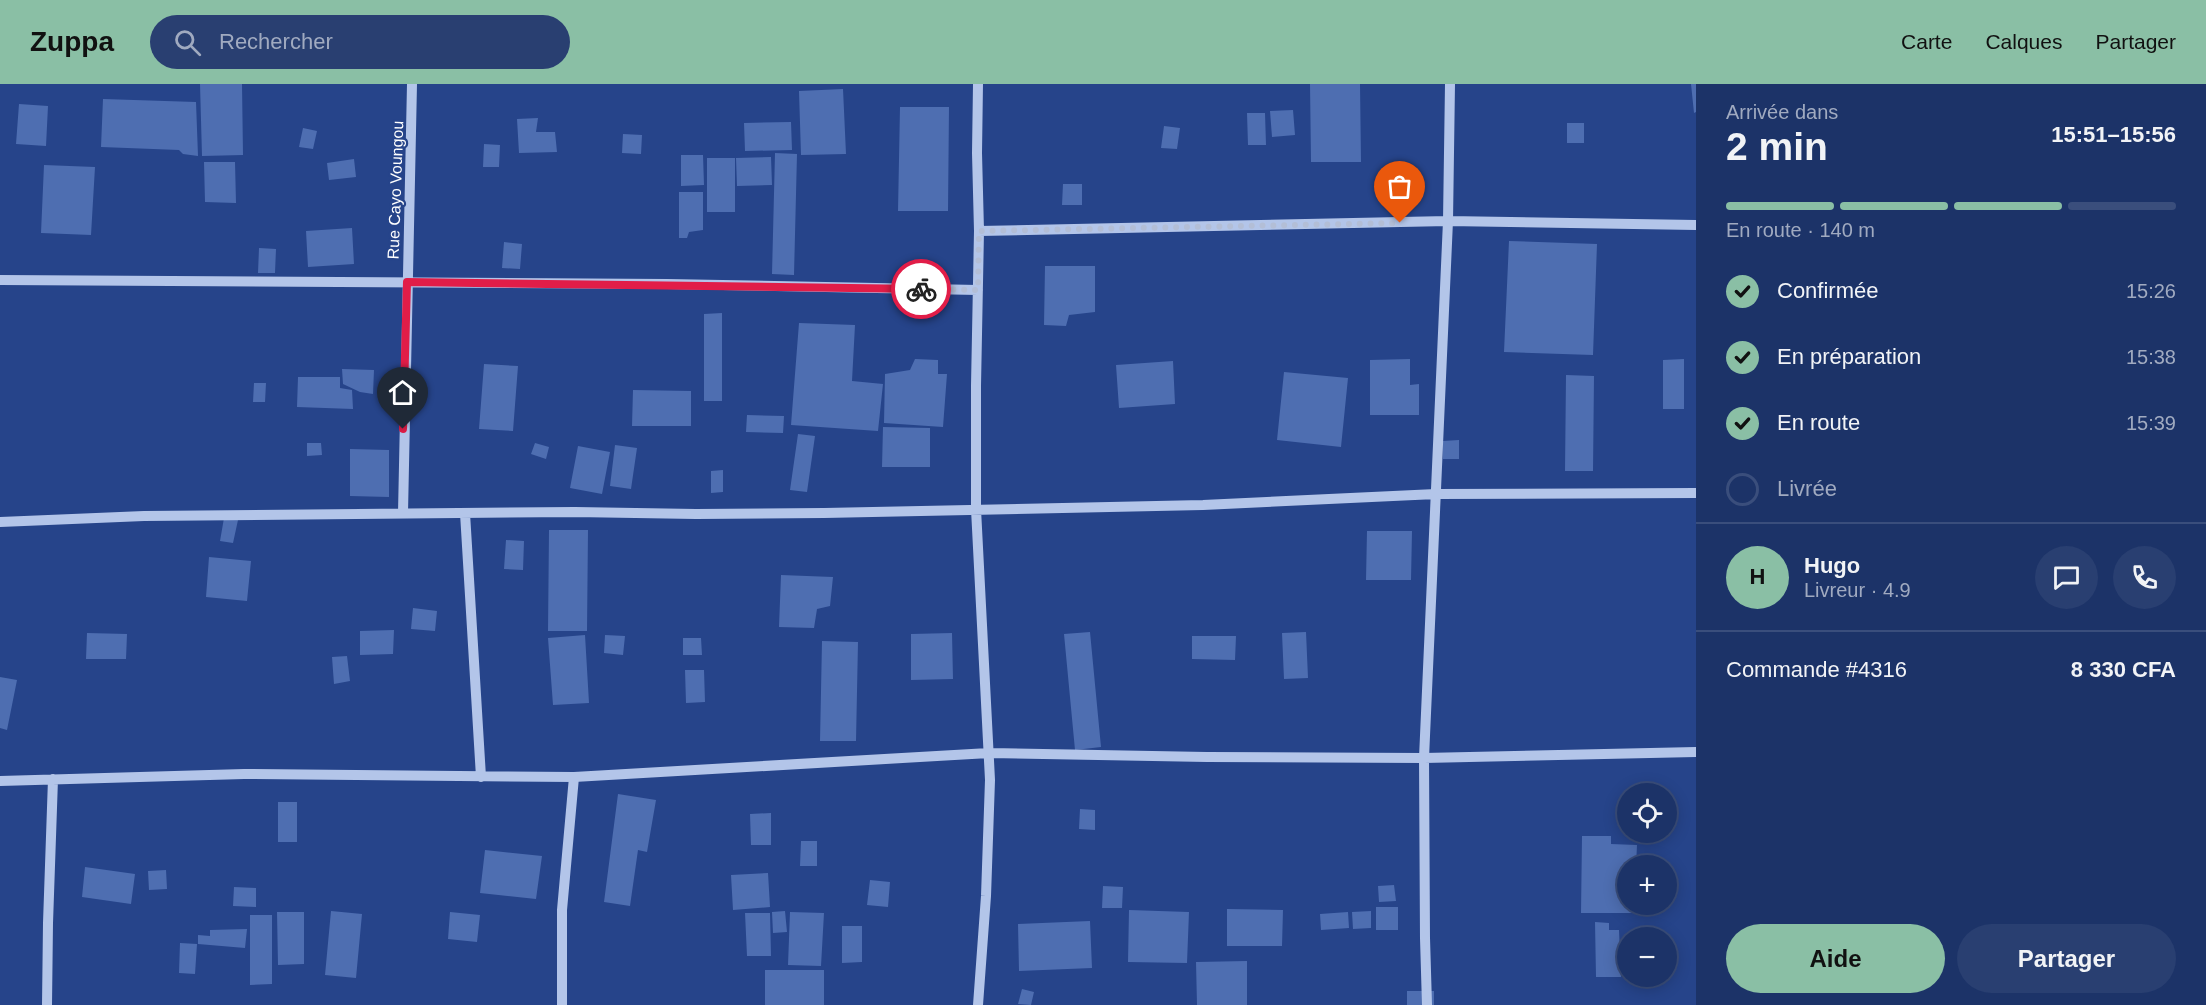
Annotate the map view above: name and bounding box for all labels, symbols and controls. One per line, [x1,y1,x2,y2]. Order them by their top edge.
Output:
search box [150,15,570,69]
text: Zuppa [30,26,114,57]
icon: search [171,26,204,59]
text: Rechercher [219,29,333,54]
text: Carte [1901,30,1952,53]
text: Calques [1985,30,2062,53]
text: Partager [2095,30,2176,53]
text: Arrivée dans [1726,101,1838,123]
street label: Rue Cayo Voungou [385,120,406,260]
text: 15:51–15:56 [2051,122,2176,147]
text: 2 min [1726,125,1828,168]
pin [1374,161,1425,223]
icon: bag [1383,170,1416,203]
text: En route · 140 m [1726,219,1875,241]
courier [891,259,951,319]
icon: bike [905,273,938,306]
icon: check [1726,275,1759,308]
text: Confirmée [1777,278,1878,303]
text: 15:26 [2126,280,2176,302]
icon: check [1726,341,1759,374]
text: En préparation [1777,344,1921,369]
text: 15:38 [2126,346,2176,368]
pin [377,367,428,429]
icon: home [386,376,419,409]
icon: check [1726,407,1759,440]
text: En route [1777,410,1860,435]
text: 15:39 [2126,412,2176,434]
text: Livrée [1777,476,1837,501]
button: chat [2035,546,2098,609]
button: phone [2113,546,2176,609]
text: Hugo [1804,553,1860,578]
text: H [1750,564,1765,589]
text: Livreur · 4.9 [1804,579,1911,601]
text: Commande #4316 [1726,657,1907,682]
text: 8 330 CFA [2071,657,2176,682]
map controls [1617,783,1677,987]
button: locate [1617,783,1677,843]
button: + [1617,855,1677,915]
button: Aide [1726,924,1945,993]
button: Partager [1957,924,2176,993]
button: − [1617,927,1677,987]

